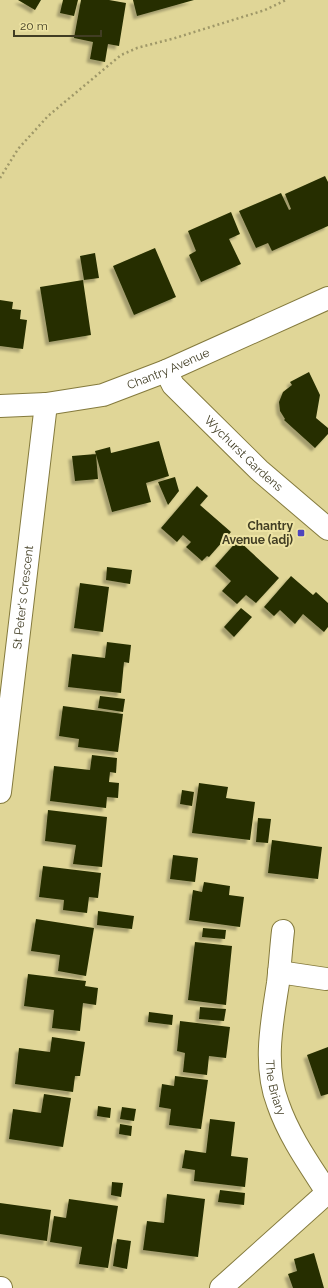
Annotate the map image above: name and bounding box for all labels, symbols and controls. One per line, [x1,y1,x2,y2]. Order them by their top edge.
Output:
scale bar [14,12,101,38]
text: 20 m [20,19,48,33]
street label: Chantry Avenue [125,345,212,392]
street label: Wychurst Gardens [201,413,286,494]
place label: Chantry Avenue (adj) [222,519,293,547]
marker: Chantry Avenue (adj) [296,528,306,538]
street label: St Peter's Crescent [10,545,36,650]
street label: The Briary [263,1060,289,1118]

